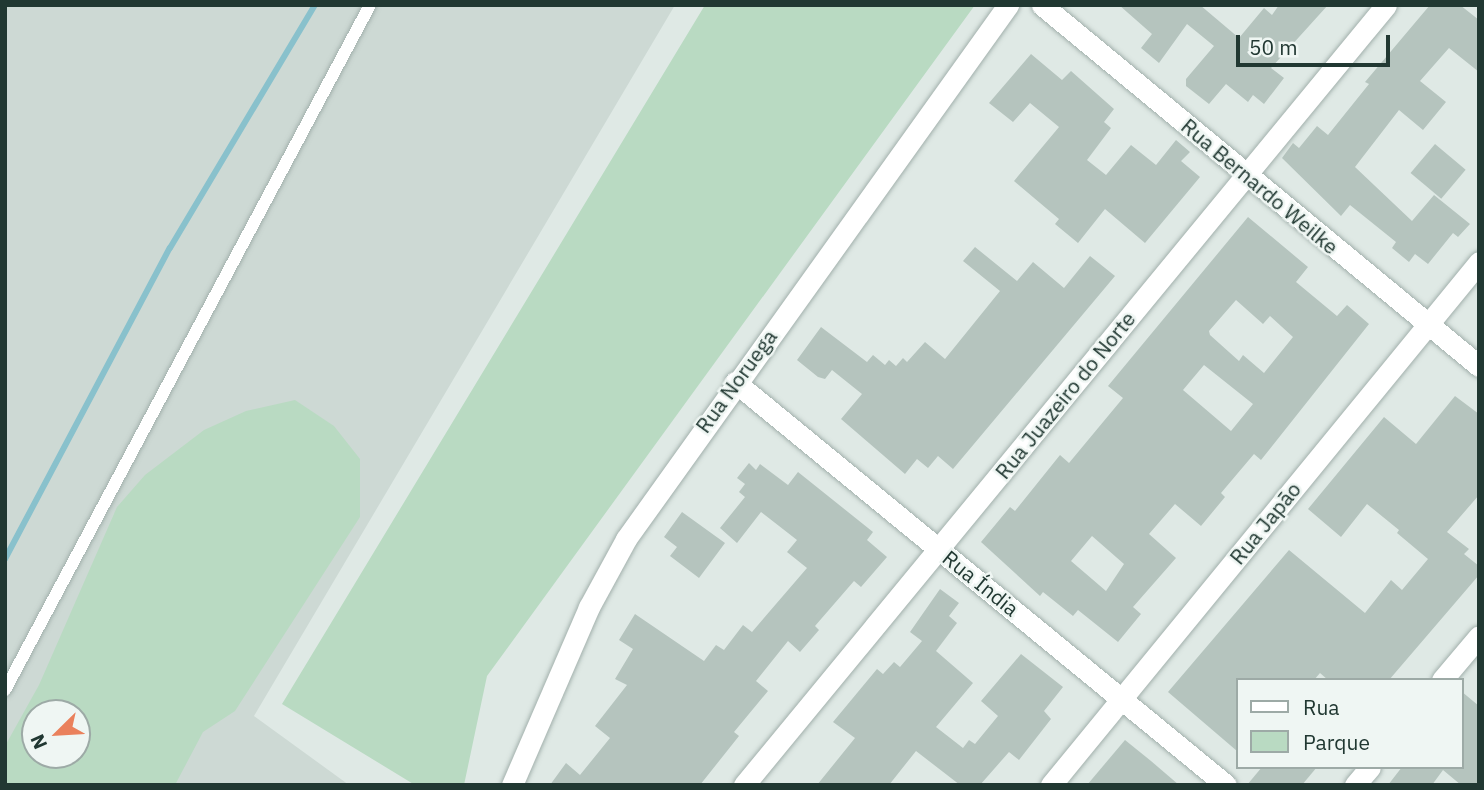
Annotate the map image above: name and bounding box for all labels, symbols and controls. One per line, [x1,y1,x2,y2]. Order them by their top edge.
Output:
scale bar [1239,21,1393,65]
text: 50 m [1249,33,1298,61]
street label: Rua Bernardo Weilke [1176,113,1344,259]
street label: Rua Juazeiro do Norte [990,306,1140,484]
street label: Rua Noruega [690,324,782,438]
street label: Rua Japão [1224,477,1306,569]
street label: Rua Índia [938,545,1024,621]
legend [1236,678,1463,769]
text: Rua [1303,693,1340,721]
north arrow [21,699,91,769]
text: Parque [1303,728,1370,756]
text: N [25,731,52,753]

